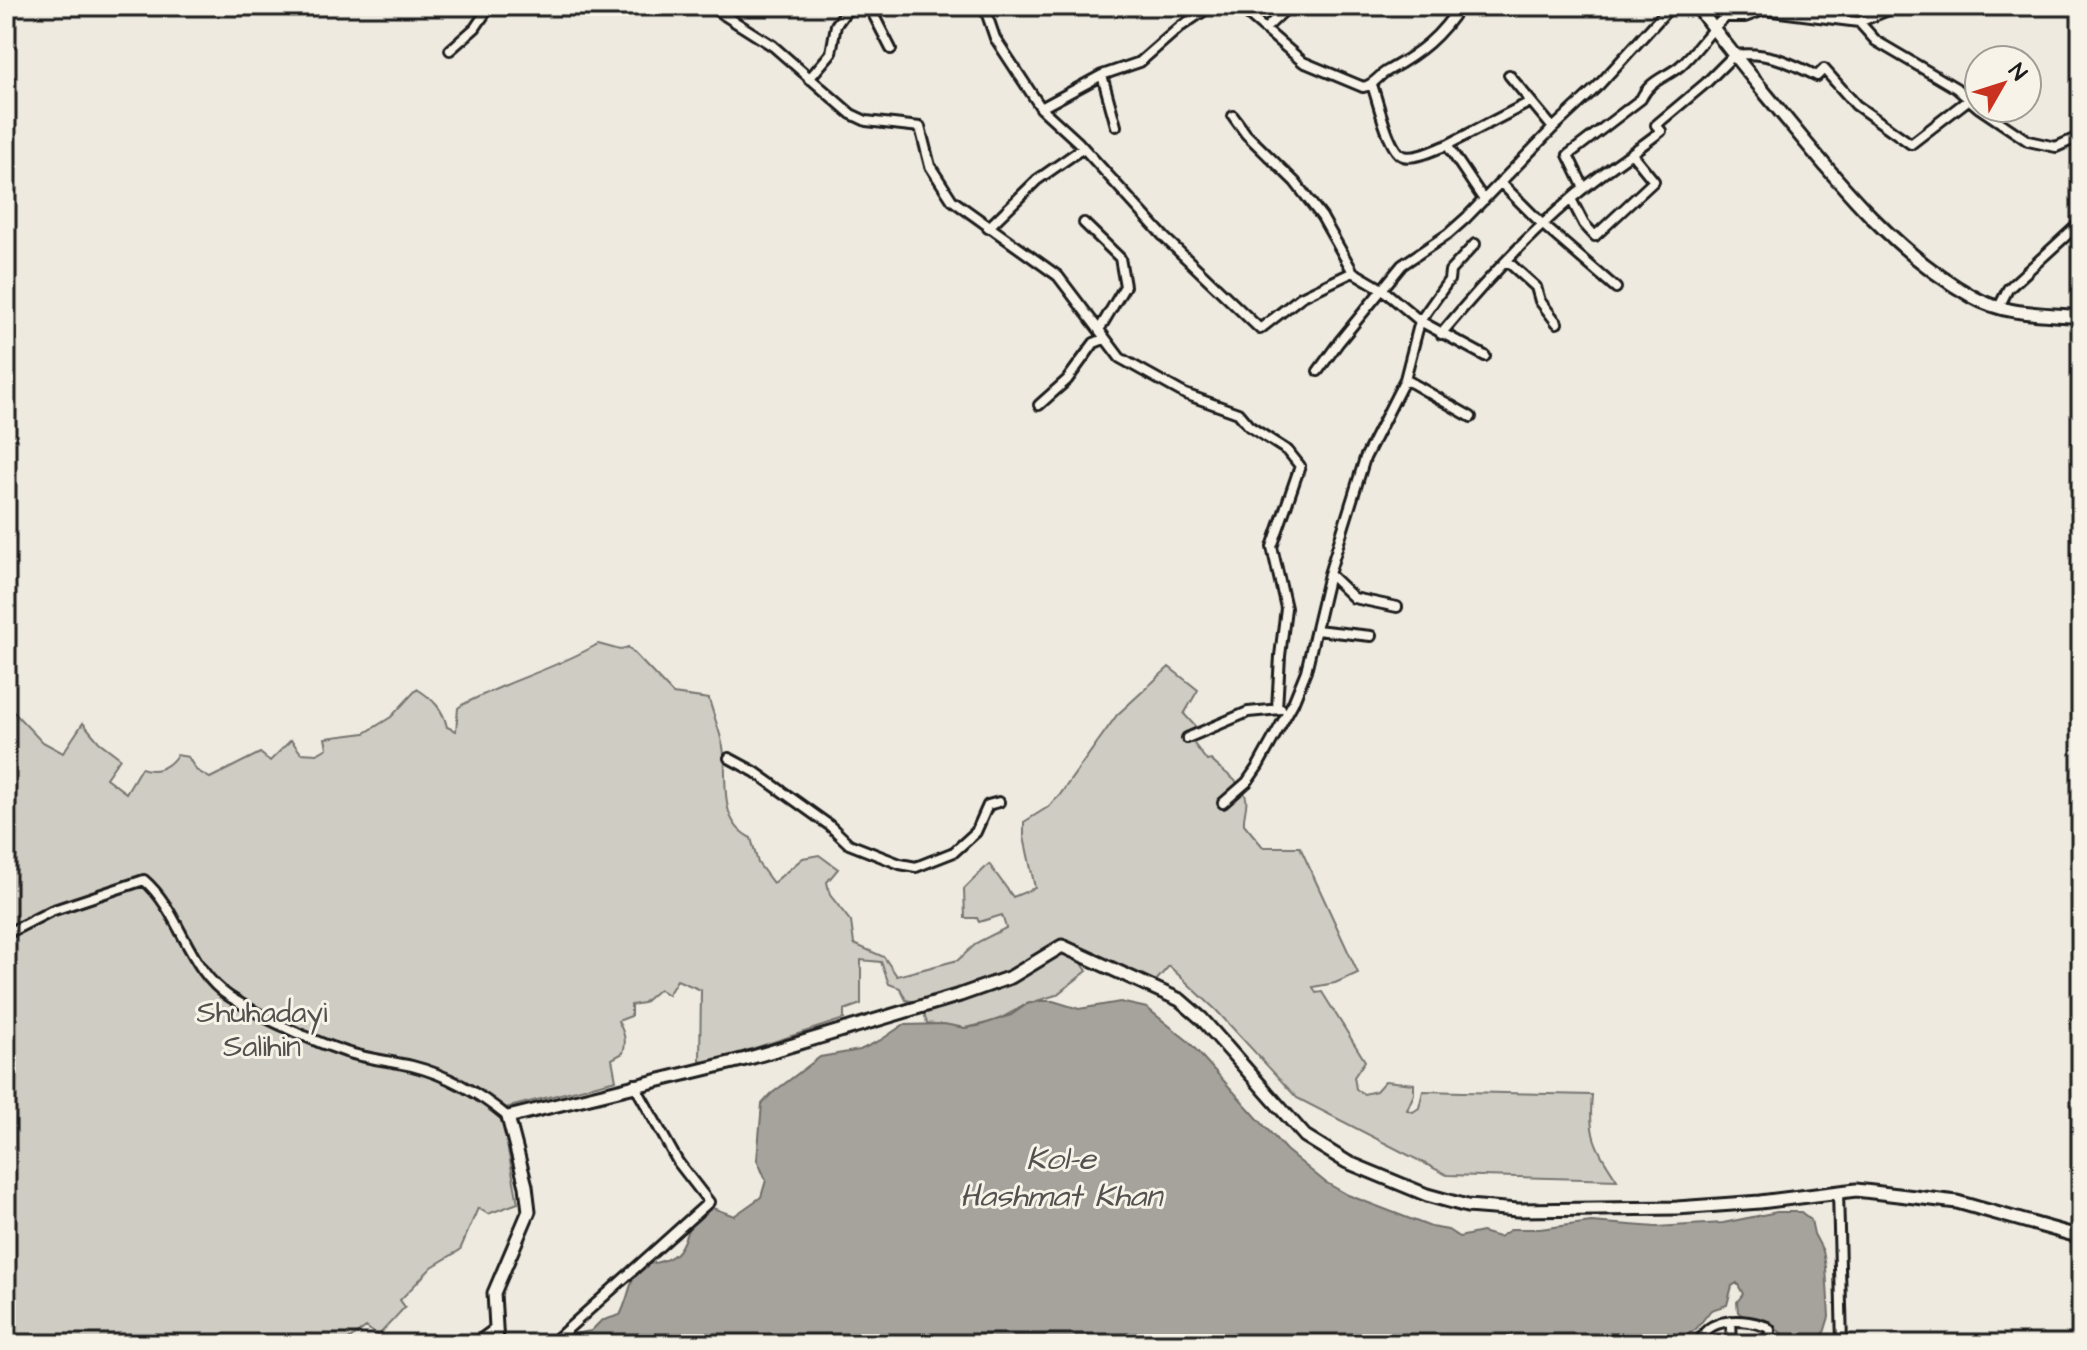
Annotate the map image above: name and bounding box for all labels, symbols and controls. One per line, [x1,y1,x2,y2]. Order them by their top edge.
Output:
north arrow [1963,44,2043,124]
text: N [2001,57,2034,88]
park label: Shuhadayi Salihin [196,992,328,1068]
water label: Kol-e Hashmat Khan [960,1137,1165,1219]

